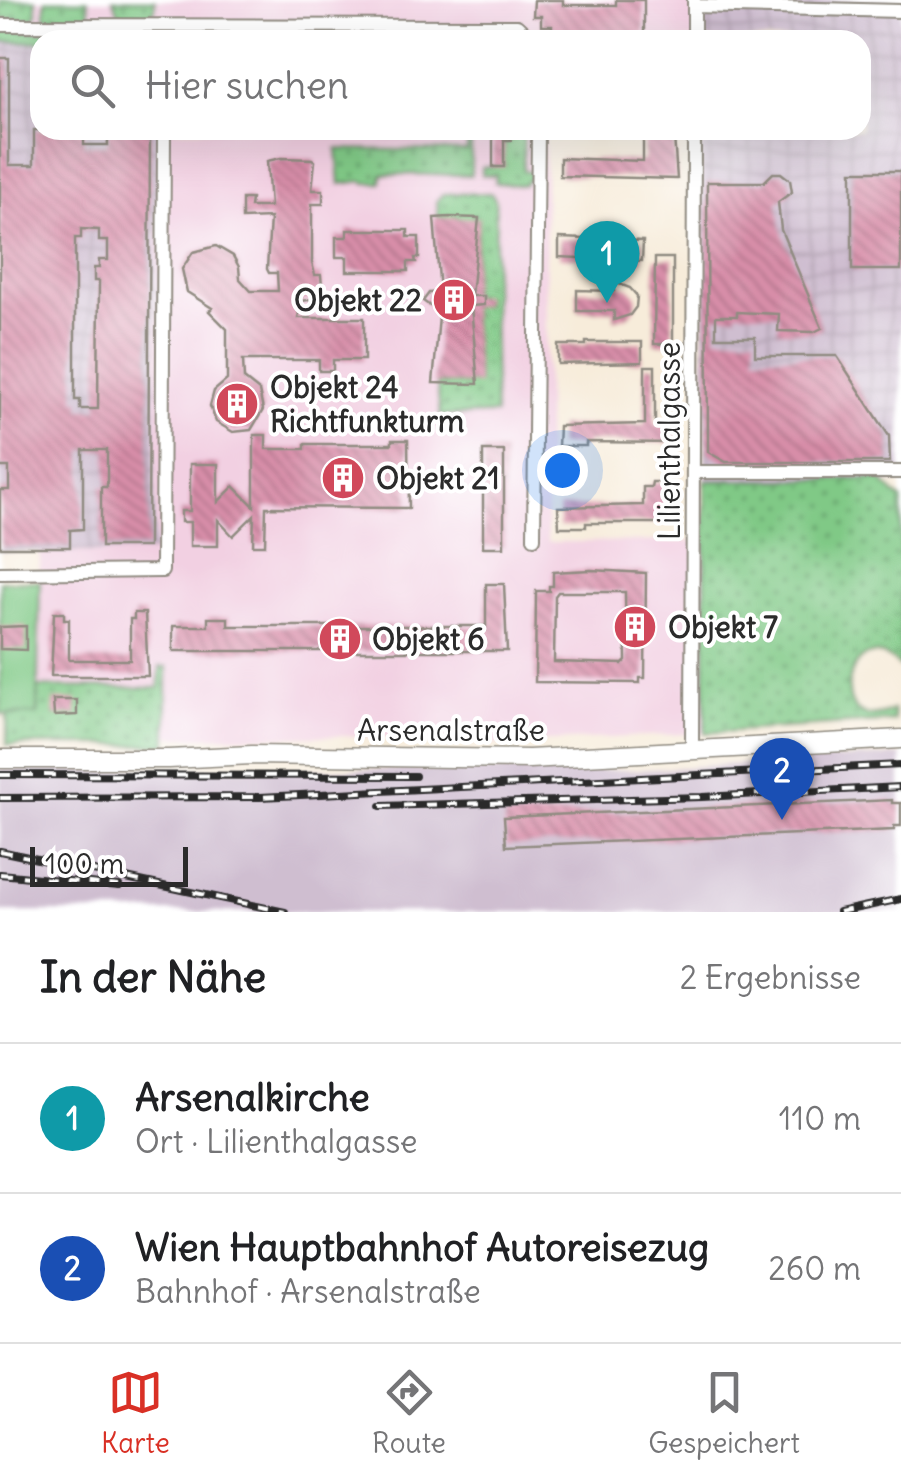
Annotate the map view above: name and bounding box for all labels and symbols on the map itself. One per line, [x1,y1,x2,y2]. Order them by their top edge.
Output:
pin: 1 [574,220,640,303]
building icon: Objekt 22 [431,277,477,323]
place label: Objekt 22 [294,281,422,319]
street label: Lilienthalgasse [650,342,688,540]
place label: Objekt 24 Richtfunkturm [270,368,464,440]
building icon: Objekt 24 Richtfunkturm [214,381,260,427]
your location [537,445,588,496]
building icon: Objekt 21 [320,455,366,501]
place label: Objekt 21 [376,459,500,497]
building icon: Objekt 7 [612,604,658,650]
place label: Objekt 7 [668,608,778,646]
building icon: Objekt 6 [317,616,363,662]
place label: Objekt 6 [372,620,485,658]
street label: Arsenalstraße [357,711,545,749]
pin: 2 [750,738,814,820]
scale bar [30,842,188,886]

